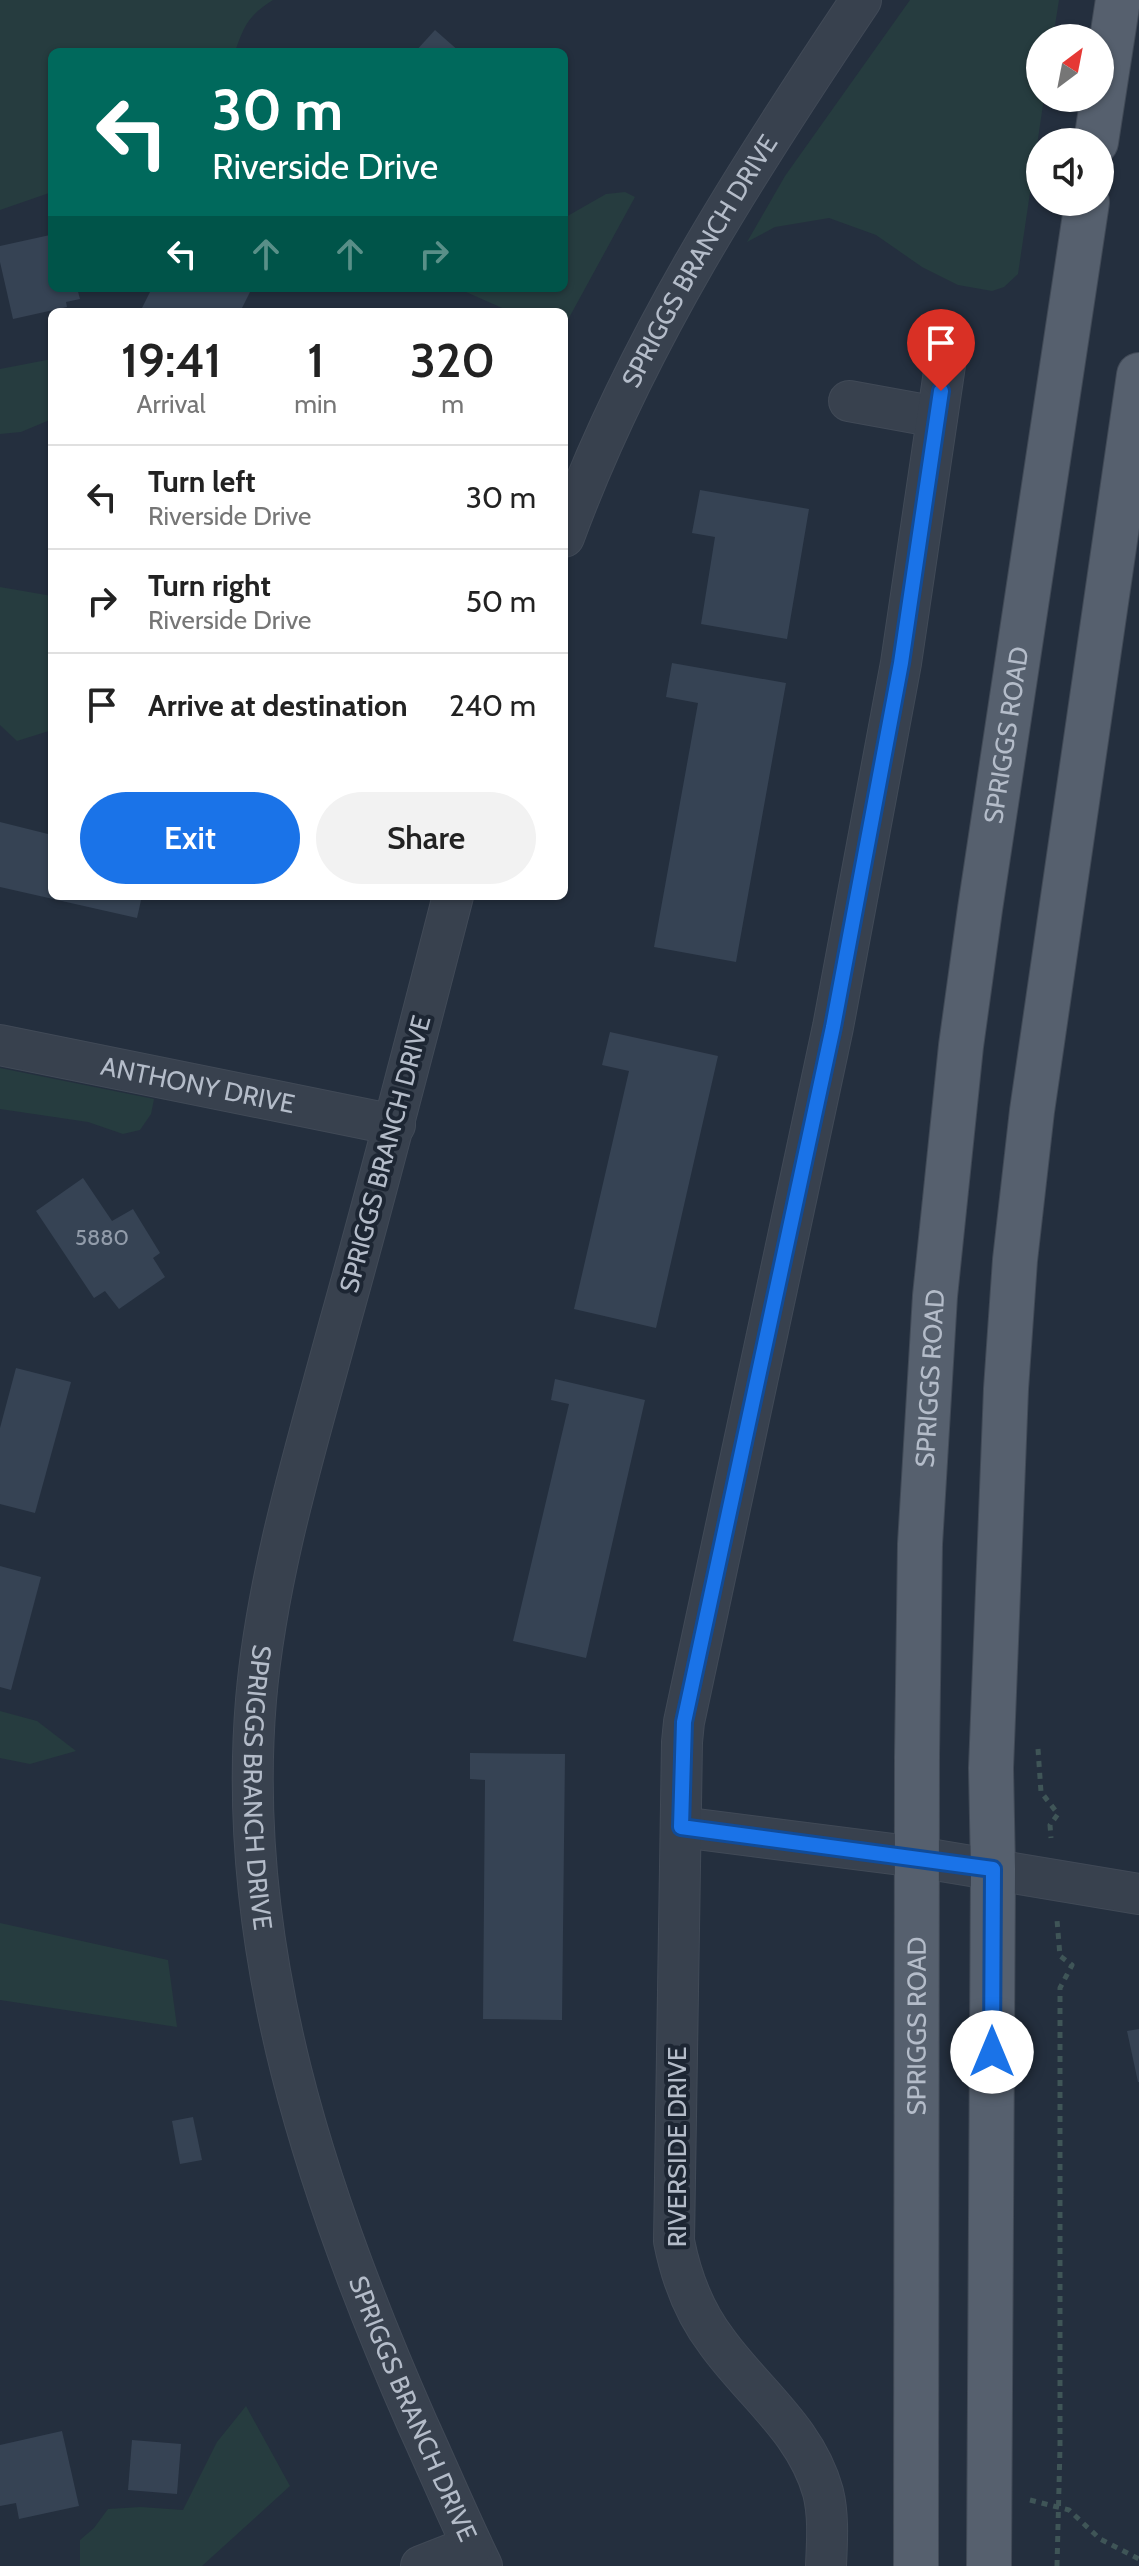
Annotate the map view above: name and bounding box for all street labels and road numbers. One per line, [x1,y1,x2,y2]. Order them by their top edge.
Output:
street label: SPRIGGS BRANCH DRIVE [615,129,784,392]
street label: SPRIGGS ROAD [977,644,1036,826]
street label: SPRIGGS BRANCH DRIVE [333,1012,437,1296]
street label: ANTHONY DRIVE [98,1050,298,1120]
street label: SPRIGGS ROAD [909,1288,951,1469]
street label: SPRIGGS BRANCH DRIVE [237,1643,279,1932]
street label: SPRIGGS ROAD [901,1937,933,2115]
street label: RIVERSIDE DRIVE [661,2047,693,2247]
street label: SPRIGGS BRANCH DRIVE [342,2271,484,2546]

